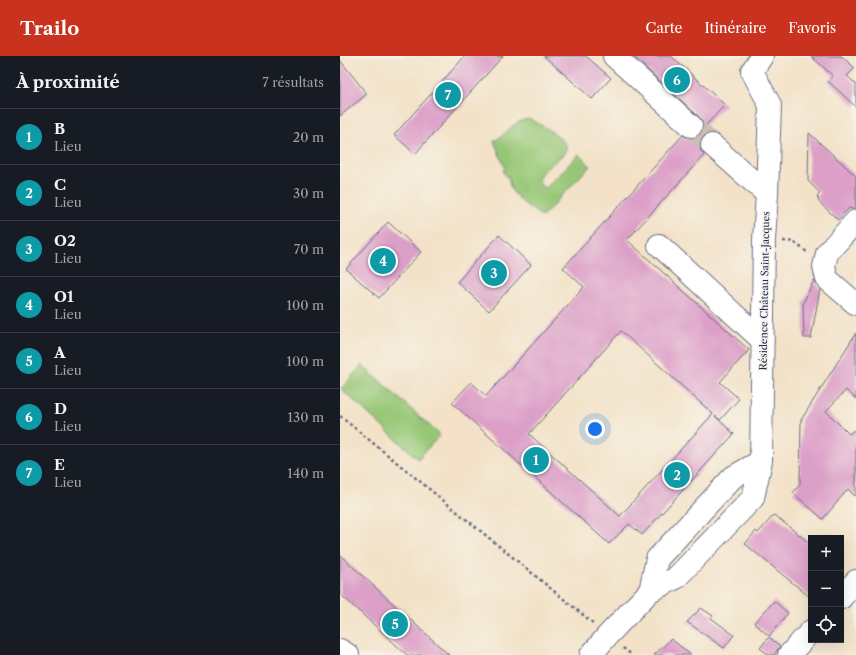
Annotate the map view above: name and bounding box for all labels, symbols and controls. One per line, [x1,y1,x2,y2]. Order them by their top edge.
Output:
text: Trailo [20,17,79,40]
text: Carte [646,19,682,37]
text: Itinéraire [704,19,766,37]
text: Favoris [788,19,836,37]
pin: 6 [664,65,690,95]
text: À proximité [16,72,120,92]
text: 7 résultats [262,74,324,90]
pin: 7 [435,80,461,110]
text: B [54,119,65,138]
text: 1 [26,129,32,145]
text: 20 m [293,129,324,145]
text: Lieu [54,138,82,154]
text: C [54,175,66,194]
text: 2 [25,185,33,201]
text: 30 m [293,185,324,201]
text: Lieu [54,194,82,210]
street label: Résidence Château Saint-Jacques [757,211,772,371]
text: O2 [54,231,76,250]
text: 3 [25,241,33,257]
text: 70 m [294,241,324,257]
pin: 4 [370,246,396,276]
text: Lieu [54,250,82,266]
pin: 3 [481,258,507,288]
text: O1 [54,287,74,306]
text: 4 [25,297,33,313]
text: 100 m [286,297,324,313]
text: Lieu [54,306,82,322]
text: A [54,343,66,362]
text: 5 [25,353,33,369]
text: 100 m [286,353,324,369]
text: Lieu [54,362,82,378]
text: D [54,399,67,418]
text: 6 [25,409,33,425]
text: 130 m [288,409,324,425]
text: Lieu [54,418,82,434]
your location [585,419,605,439]
pin: 1 [523,445,549,475]
text: E [54,455,65,474]
pin: 2 [664,460,690,490]
text: 7 [26,465,32,481]
text: 140 m [287,465,324,481]
text: Lieu [54,474,82,490]
map controls [808,535,844,643]
button: + [808,535,844,571]
button: − [808,571,844,607]
button: locate [808,607,844,643]
pin: 5 [382,609,408,639]

